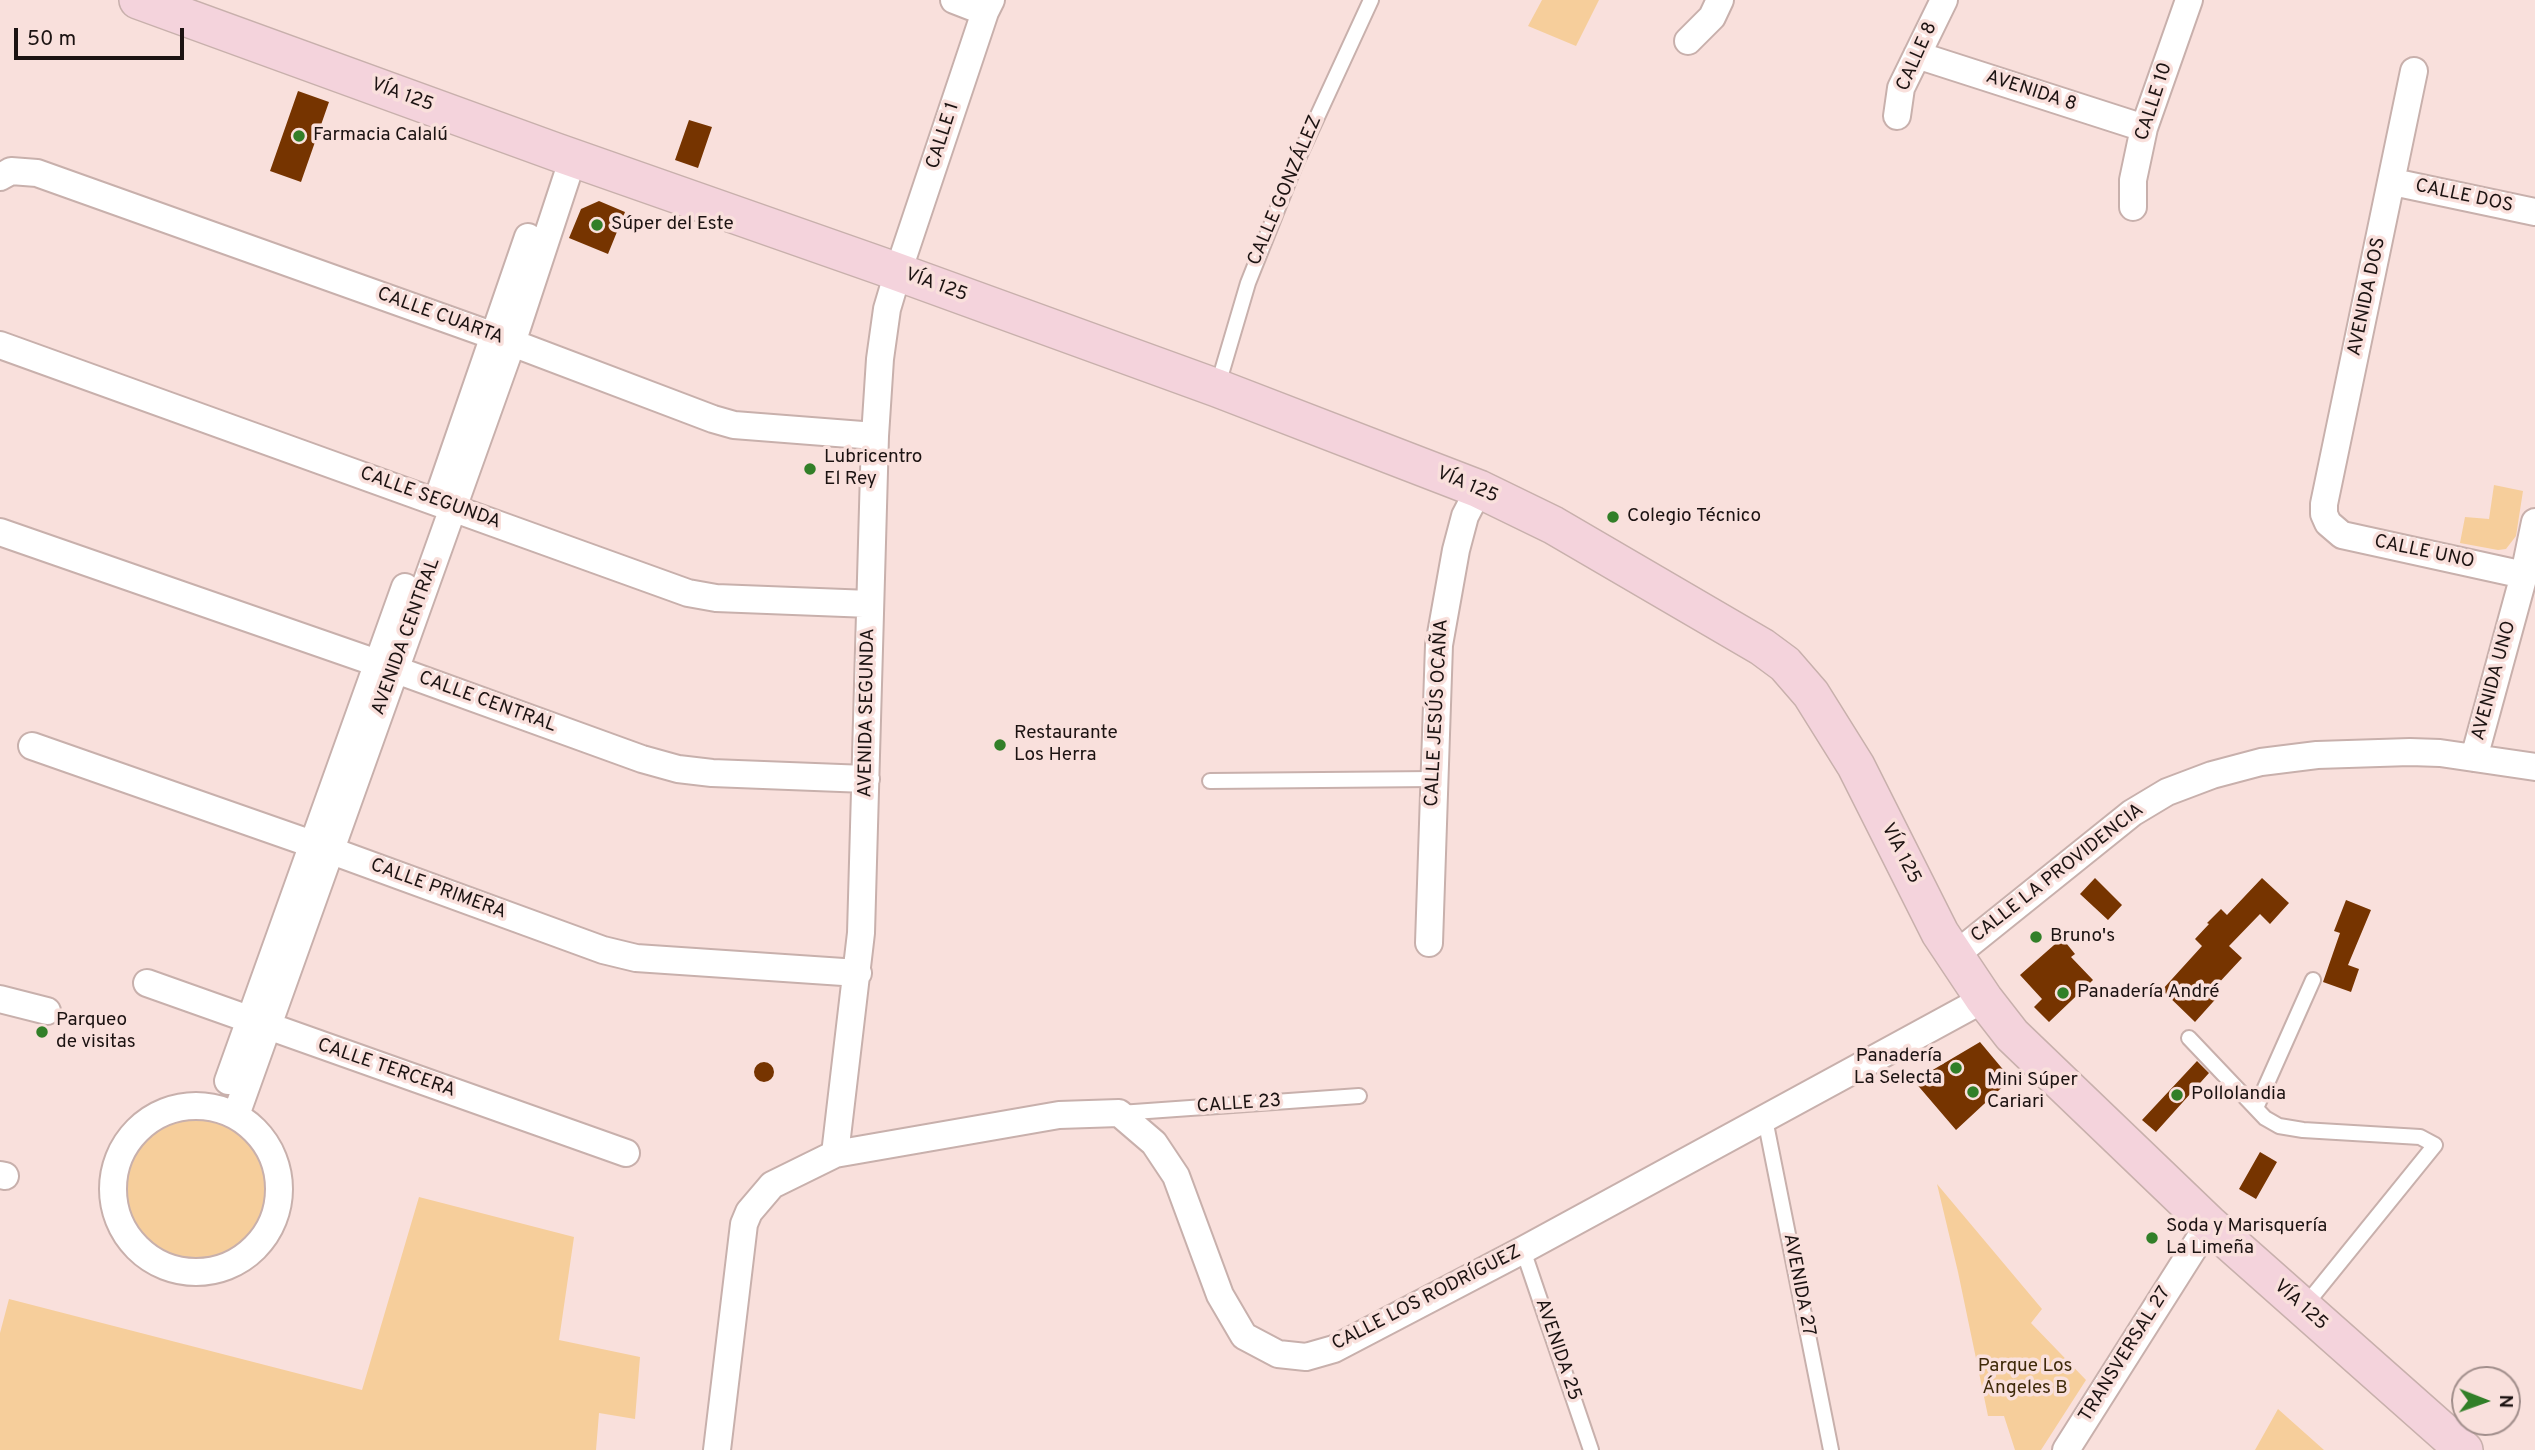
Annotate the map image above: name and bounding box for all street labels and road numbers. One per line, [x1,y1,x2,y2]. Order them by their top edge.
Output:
street label: CALLE 8 [1893,19,1943,95]
street label: CALLE 10 [2132,60,2178,144]
street label: AVENIDA 8 [1983,67,2079,117]
street label: VÍA 125 [368,74,436,118]
street label: CALLE 1 [923,100,965,172]
street label: CALLE GONZÁLEZ [1244,113,1328,269]
street label: CALLE DOS [2413,175,2515,219]
street label: AVENIDA DOS [2344,236,2392,358]
street label: VÍA 125 [902,264,970,308]
street label: CALLE CUARTA [374,284,506,350]
street label: CALLE SEGUNDA [356,463,504,535]
street label: VÍA 125 [1433,463,1501,509]
street label: CALLE UNO [2372,531,2476,575]
street label: AVENIDA CENTRAL [368,555,446,719]
street label: CALLE JESÚS OCAÑA [1422,619,1454,807]
street label: AVENIDA UNO [2468,619,2522,743]
street label: AVENIDA SEGUNDA [855,628,881,798]
street label: CALLE CENTRAL [415,668,559,738]
street label: CALLE LA PROVIDENCIA [1967,800,2149,948]
street label: VÍA 125 [1875,820,1925,888]
street label: CALLE PRIMERA [367,855,509,925]
street label: CALLE TERCERA [314,1035,458,1103]
street label: CALLE 23 [1196,1091,1282,1119]
street label: AVENIDA 27 [1777,1232,1819,1338]
street label: CALLE LOS RODRÍGUEZ [1329,1241,1525,1357]
street label: VÍA 125 [2268,1276,2332,1336]
street label: TRANSVERSAL 27 [2075,1283,2177,1427]
street label: AVENIDA 25 [1529,1296,1585,1404]

